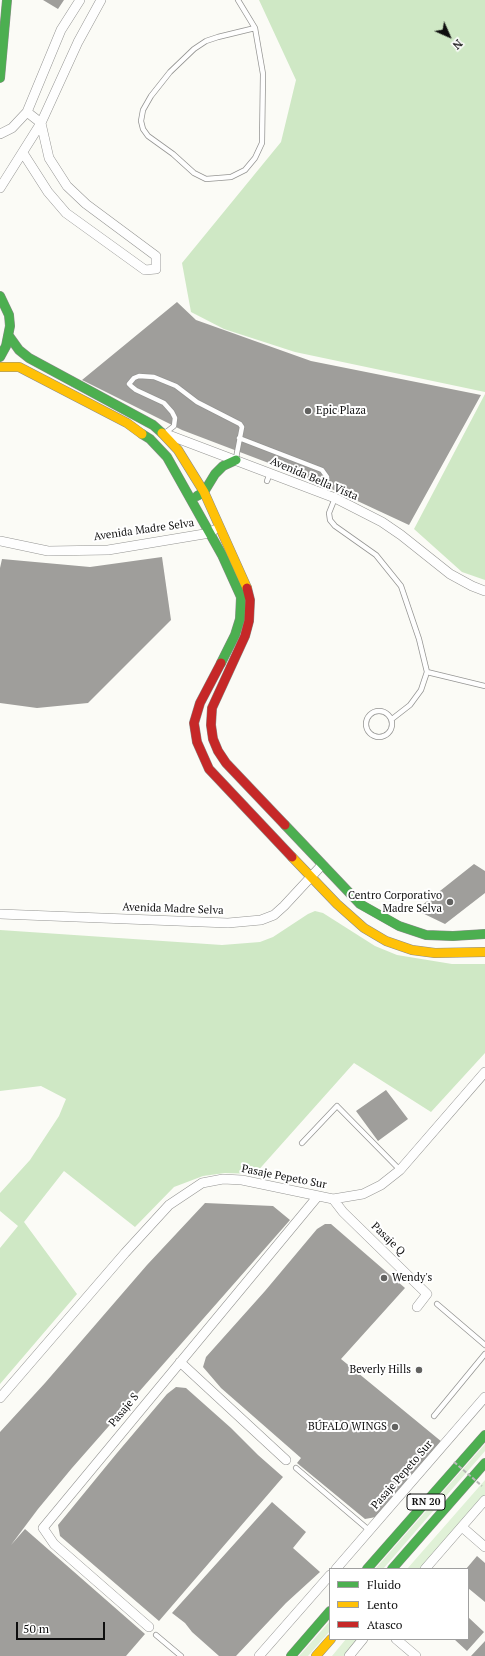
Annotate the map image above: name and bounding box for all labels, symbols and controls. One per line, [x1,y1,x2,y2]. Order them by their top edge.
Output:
north arrow [429,16,469,56]
text: N [450,37,465,52]
place label: Epic Plaza [316,404,366,418]
marker: Epic Plaza [303,406,313,416]
street label: Avenida Bella Vista [268,455,360,503]
street label: Avenida Madre Selva [93,516,195,544]
place label: Centro Corporativo Madre Selva [348,889,442,915]
marker: Centro Corporativo Madre Selva [445,897,455,907]
street label: Avenida Madre Selva [122,901,224,917]
street label: Pasaje Pepeto Sur [240,1162,328,1192]
street label: Pasaje Q [368,1220,408,1258]
place label: Wendy's [392,1271,432,1285]
marker: Wendy's [379,1273,389,1283]
place label: Beverly Hills [350,1363,411,1377]
marker: Beverly Hills [414,1365,424,1375]
street label: Pasaje S [106,1391,142,1429]
place label: BÚFALO WINGS [308,1420,387,1434]
marker: BÚFALO WINGS [390,1422,400,1432]
street label: Pasaje Pepeto Sur [369,1438,435,1512]
road number: RN 20 [407,1494,445,1510]
legend [329,1568,469,1640]
text: Fluido [367,1577,401,1592]
text: Lento [367,1597,398,1612]
scale bar [18,1614,107,1640]
text: Atasco [367,1617,402,1632]
text: 50 m [23,1621,49,1636]

